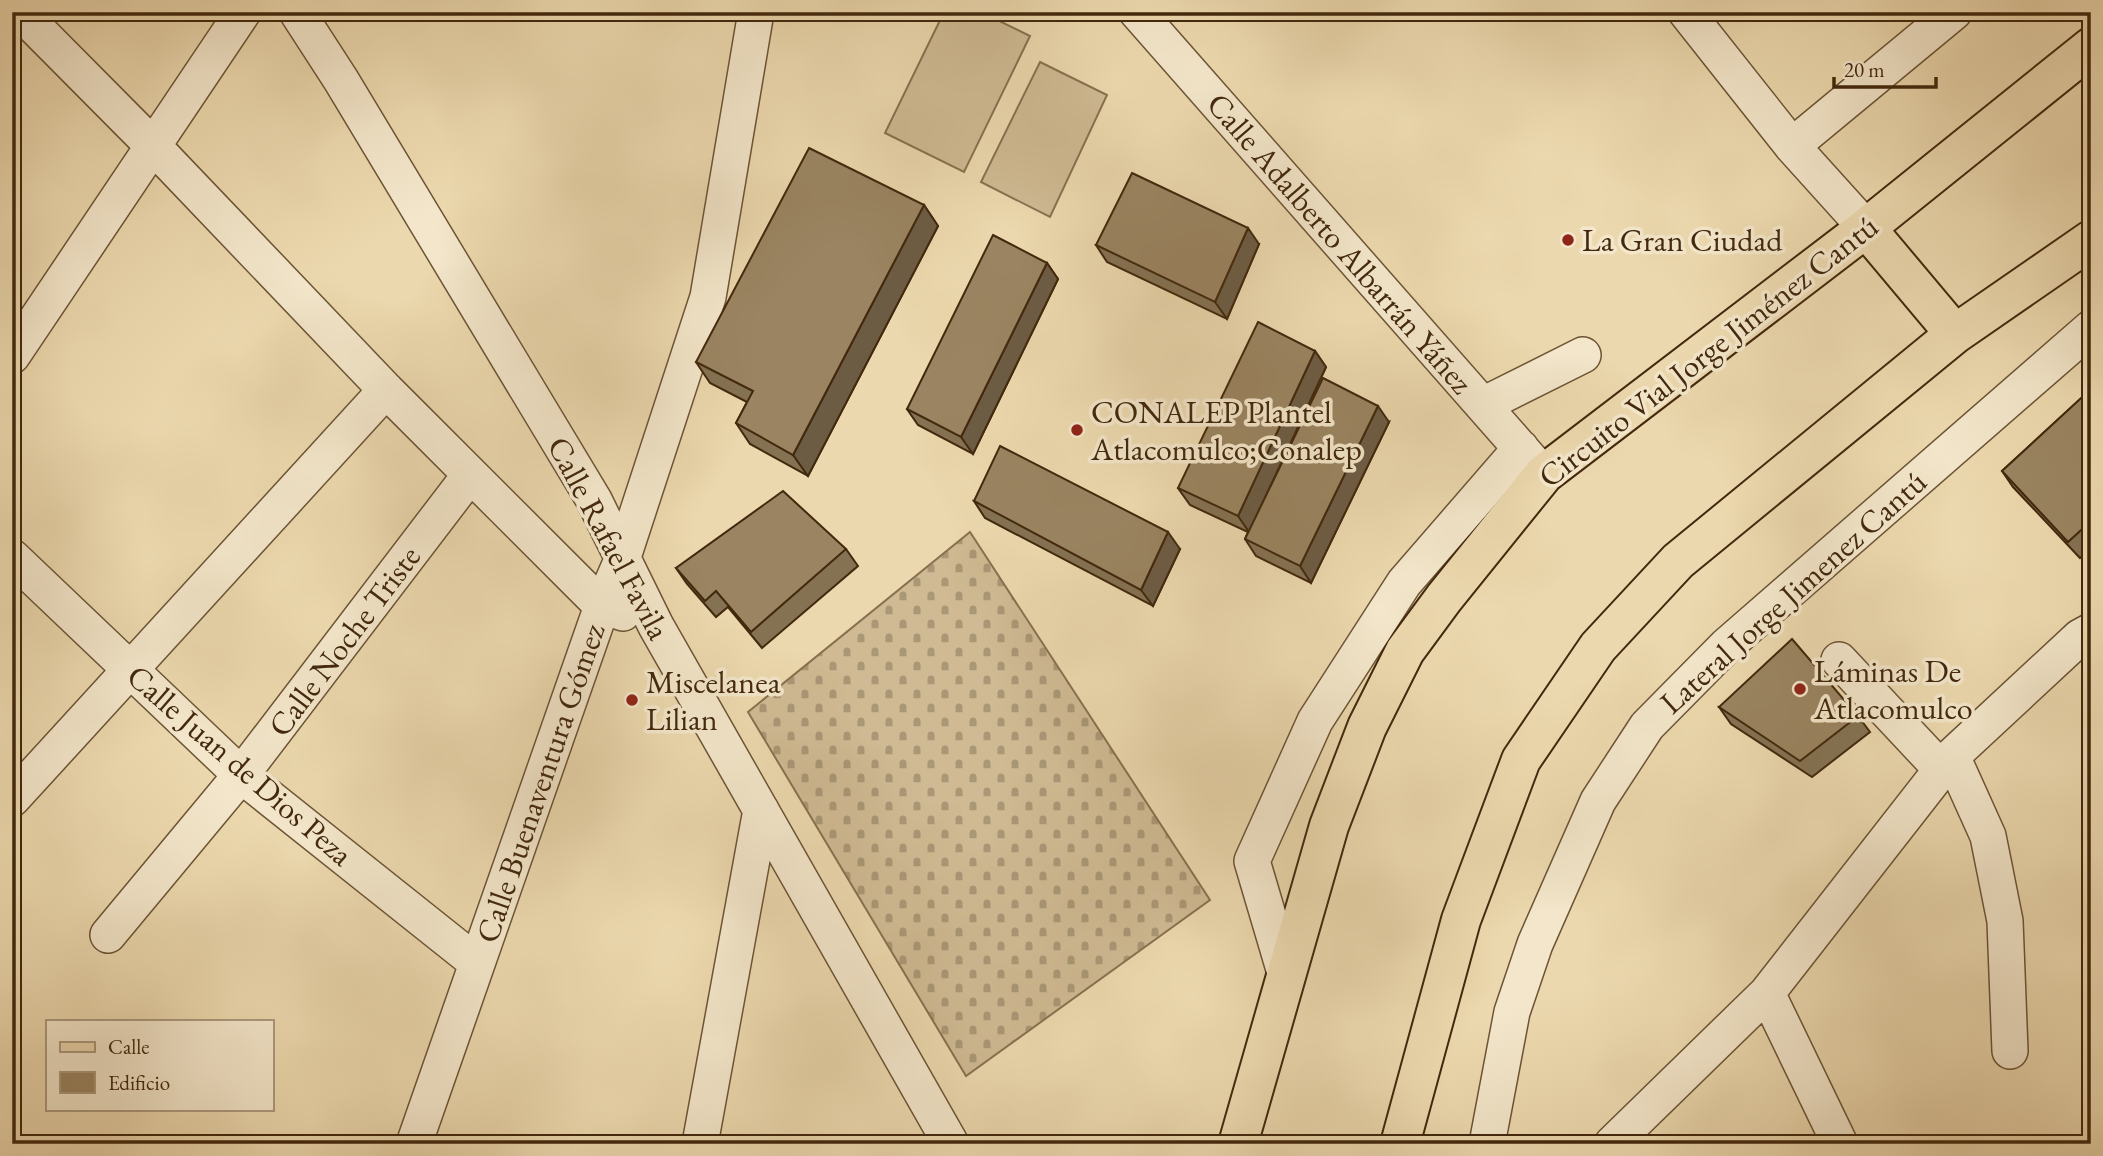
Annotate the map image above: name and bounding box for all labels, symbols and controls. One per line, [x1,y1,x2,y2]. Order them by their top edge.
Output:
scale bar [1834,46,1935,90]
text: 20 m [1844,56,1885,83]
street label: Calle Adalberto Albarrán Yáñez [1198,84,1482,402]
street label: Circuito Vial Jorge Jiménez Cantú [1529,205,1887,497]
place label: La Gran Ciudad [1582,219,1783,261]
marker: La Gran Ciudad [1560,232,1576,248]
place label: CONALEP Plantel Atlacomulco;Conalep [1090,391,1362,470]
marker: CONALEP Plantel Atlacomulco;Conalep [1069,422,1085,438]
street label: Calle Rafael Favila [538,429,680,647]
street label: Lateral Jorge Jimenez Cantú [1651,461,1935,723]
street label: Calle Noche Triste [258,537,430,745]
street label: Calle Buenaventura Gómez [466,618,614,948]
place label: Láminas De Atlacomulco [1813,650,1973,729]
street label: Calle Juan de Dios Peza [118,655,362,875]
place label: Miscelanea Lilian [646,661,781,740]
marker: Láminas De Atlacomulco [1792,681,1808,697]
marker: Miscelanea Lilian [624,692,640,708]
legend [46,1020,273,1110]
text: Calle [108,1033,150,1060]
text: Edificio [108,1069,170,1096]

